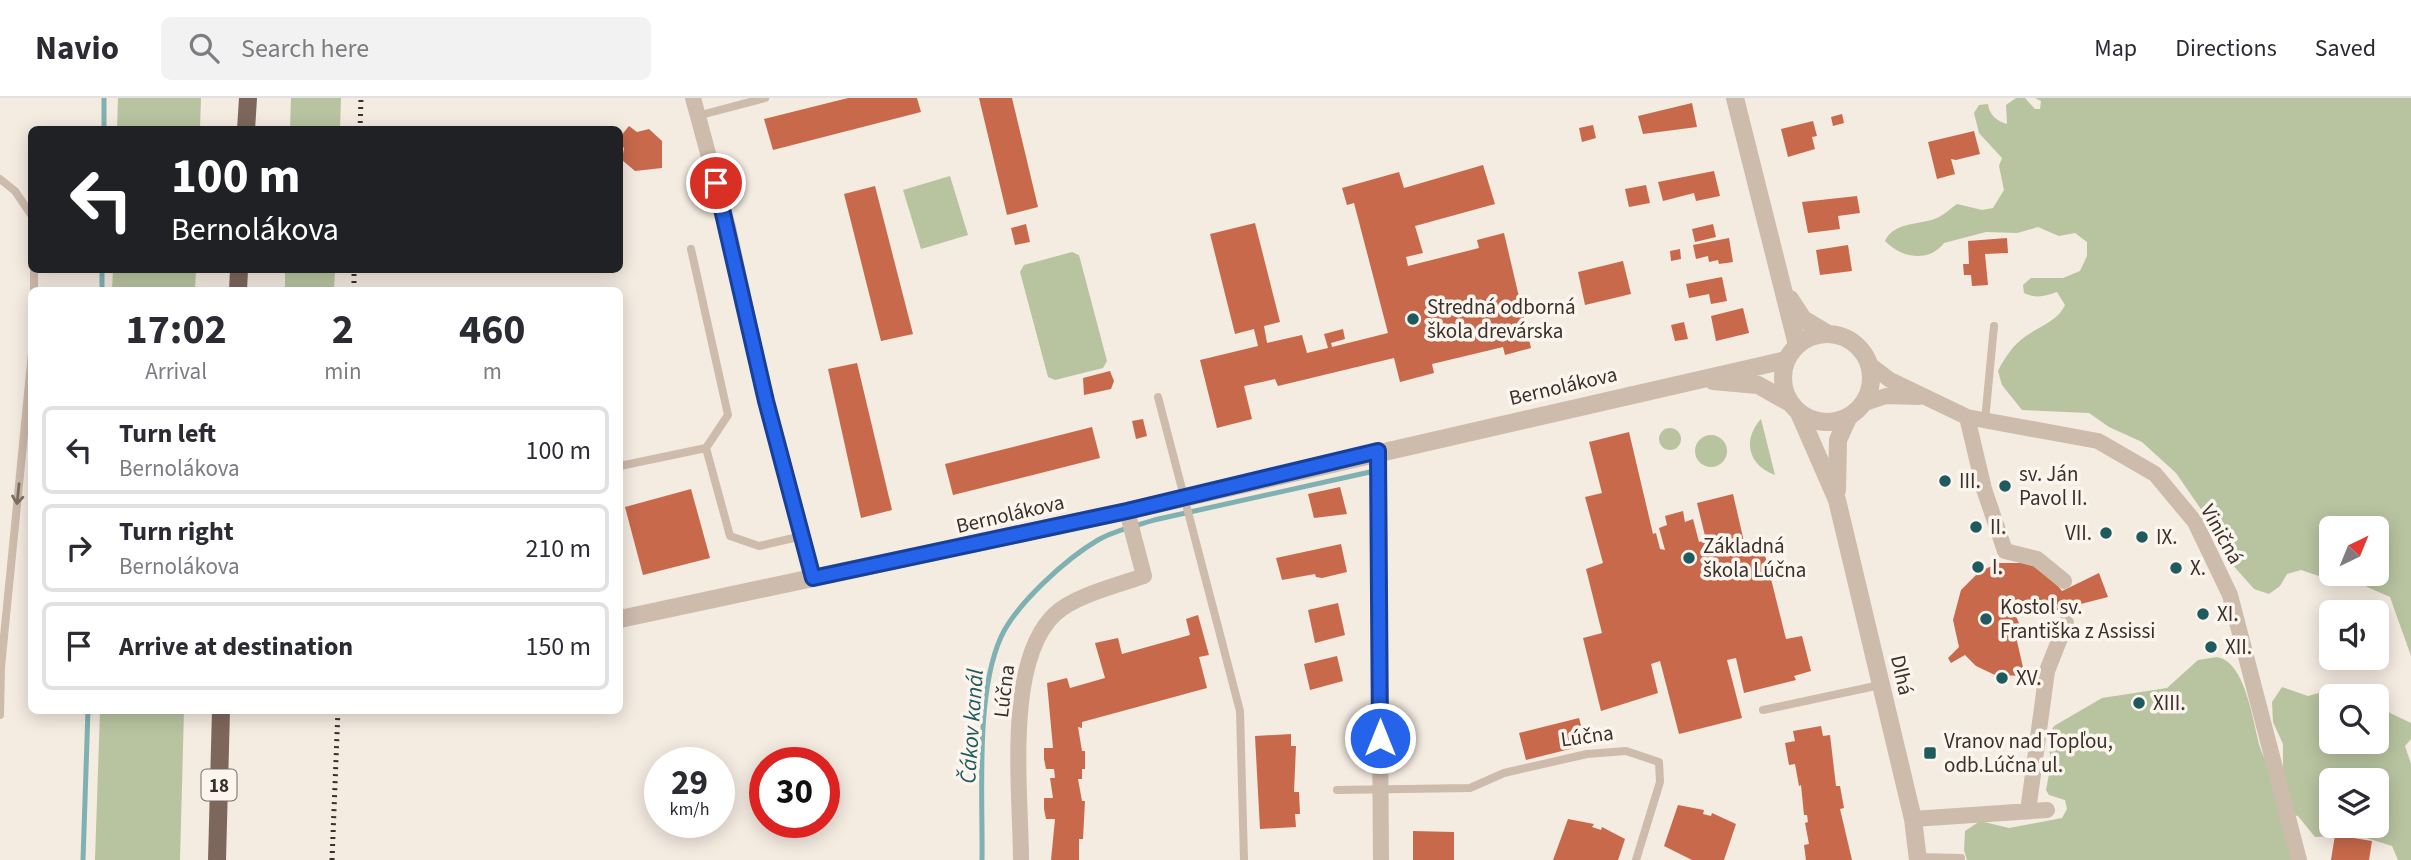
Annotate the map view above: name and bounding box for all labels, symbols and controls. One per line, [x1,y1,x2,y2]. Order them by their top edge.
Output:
search box [161,17,651,80]
text: Navio [35,25,119,72]
icon: search [185,29,223,67]
text: Search here [241,30,369,67]
text: Map [2094,31,2137,66]
text: Directions [2175,31,2277,66]
text: Saved [2315,31,2376,66]
text: 100 m [171,142,300,212]
pin [686,153,746,213]
icon: left [56,154,147,245]
icon: arrive [697,164,735,202]
text: Bernolákova [171,207,339,253]
place label: Stredná odborná škola drevárska [1427,292,1576,346]
text: 17:02 [125,300,227,360]
text: 2 [332,300,354,360]
text: 460 [459,300,526,360]
marker: Stredná odborná škola drevárska [1405,311,1421,327]
text: Arrival [145,355,207,388]
text: min [324,355,362,388]
text: m [483,355,502,388]
street label: Bernolákova [1506,359,1620,413]
text: Turn left [119,415,216,452]
icon: left [60,431,98,469]
text: 100 m [525,432,591,469]
text: Bernolákova [119,452,240,485]
place label: sv. Ján Pavol II. [2019,459,2088,513]
place label: III. [1959,466,1981,496]
marker: III. [1937,473,1953,489]
marker: sv. Ján Pavol II. [1997,478,2013,494]
one-way arrow [11,482,24,505]
street label: Bernolákova [953,487,1067,541]
street label: Viničná [2193,499,2251,569]
place label: II. [1990,512,2006,542]
text: Turn right [119,513,234,550]
north arrow [2319,516,2389,586]
map controls [2319,516,2389,838]
place label: VII. [2065,518,2092,548]
marker: II. [1968,519,1984,535]
place label: IX. [2156,522,2178,552]
marker: VII. [2098,525,2114,541]
icon: right [60,529,98,567]
marker: IX. [2134,529,2150,545]
text: 210 m [525,530,591,567]
place label: Základná škola Lúčna [1703,531,1806,585]
text: Bernolákova [119,550,240,583]
marker: Základná škola Lúčna [1681,550,1697,566]
place label: I. [1992,552,2003,582]
place label: X. [2190,553,2206,583]
marker: I. [1970,559,1986,575]
marker: X. [2168,560,2184,576]
place label: Kostol sv. Františka z Assissi [2000,592,2155,646]
place label: XI. [2217,599,2239,629]
button: sound [2319,600,2389,670]
marker: XI. [2195,606,2211,622]
marker: Kostol sv. Františka z Assissi [1978,611,1994,627]
icon: arrive [60,627,98,665]
text: Arrive at destination [119,628,353,665]
text: 150 m [525,628,591,665]
place label: XII. [2225,632,2252,662]
marker: XII. [2203,639,2219,655]
street label: Dlhá [1883,652,1921,698]
street label: Lúčna [986,663,1022,719]
place label: XV. [2016,663,2041,693]
water label: Čákov kanál [951,667,992,785]
marker: XV. [1994,670,2010,686]
button: search [2319,684,2389,754]
place label: XIII. [2153,688,2186,718]
marker: XIII. [2131,695,2147,711]
position arrow [1343,701,1417,775]
street label: Lúčna [1559,717,1615,755]
place label: Vranov nad Topľou, odb.Lúčna ul. [1944,726,2113,780]
marker: Vranov nad Topľou, odb.Lúčna ul. [1922,745,1938,761]
speed limit sign: 30 [749,747,840,838]
text: 29 [671,758,708,808]
button: layers [2319,768,2389,838]
road number: 18 [202,770,236,800]
text: km/h [670,797,709,822]

